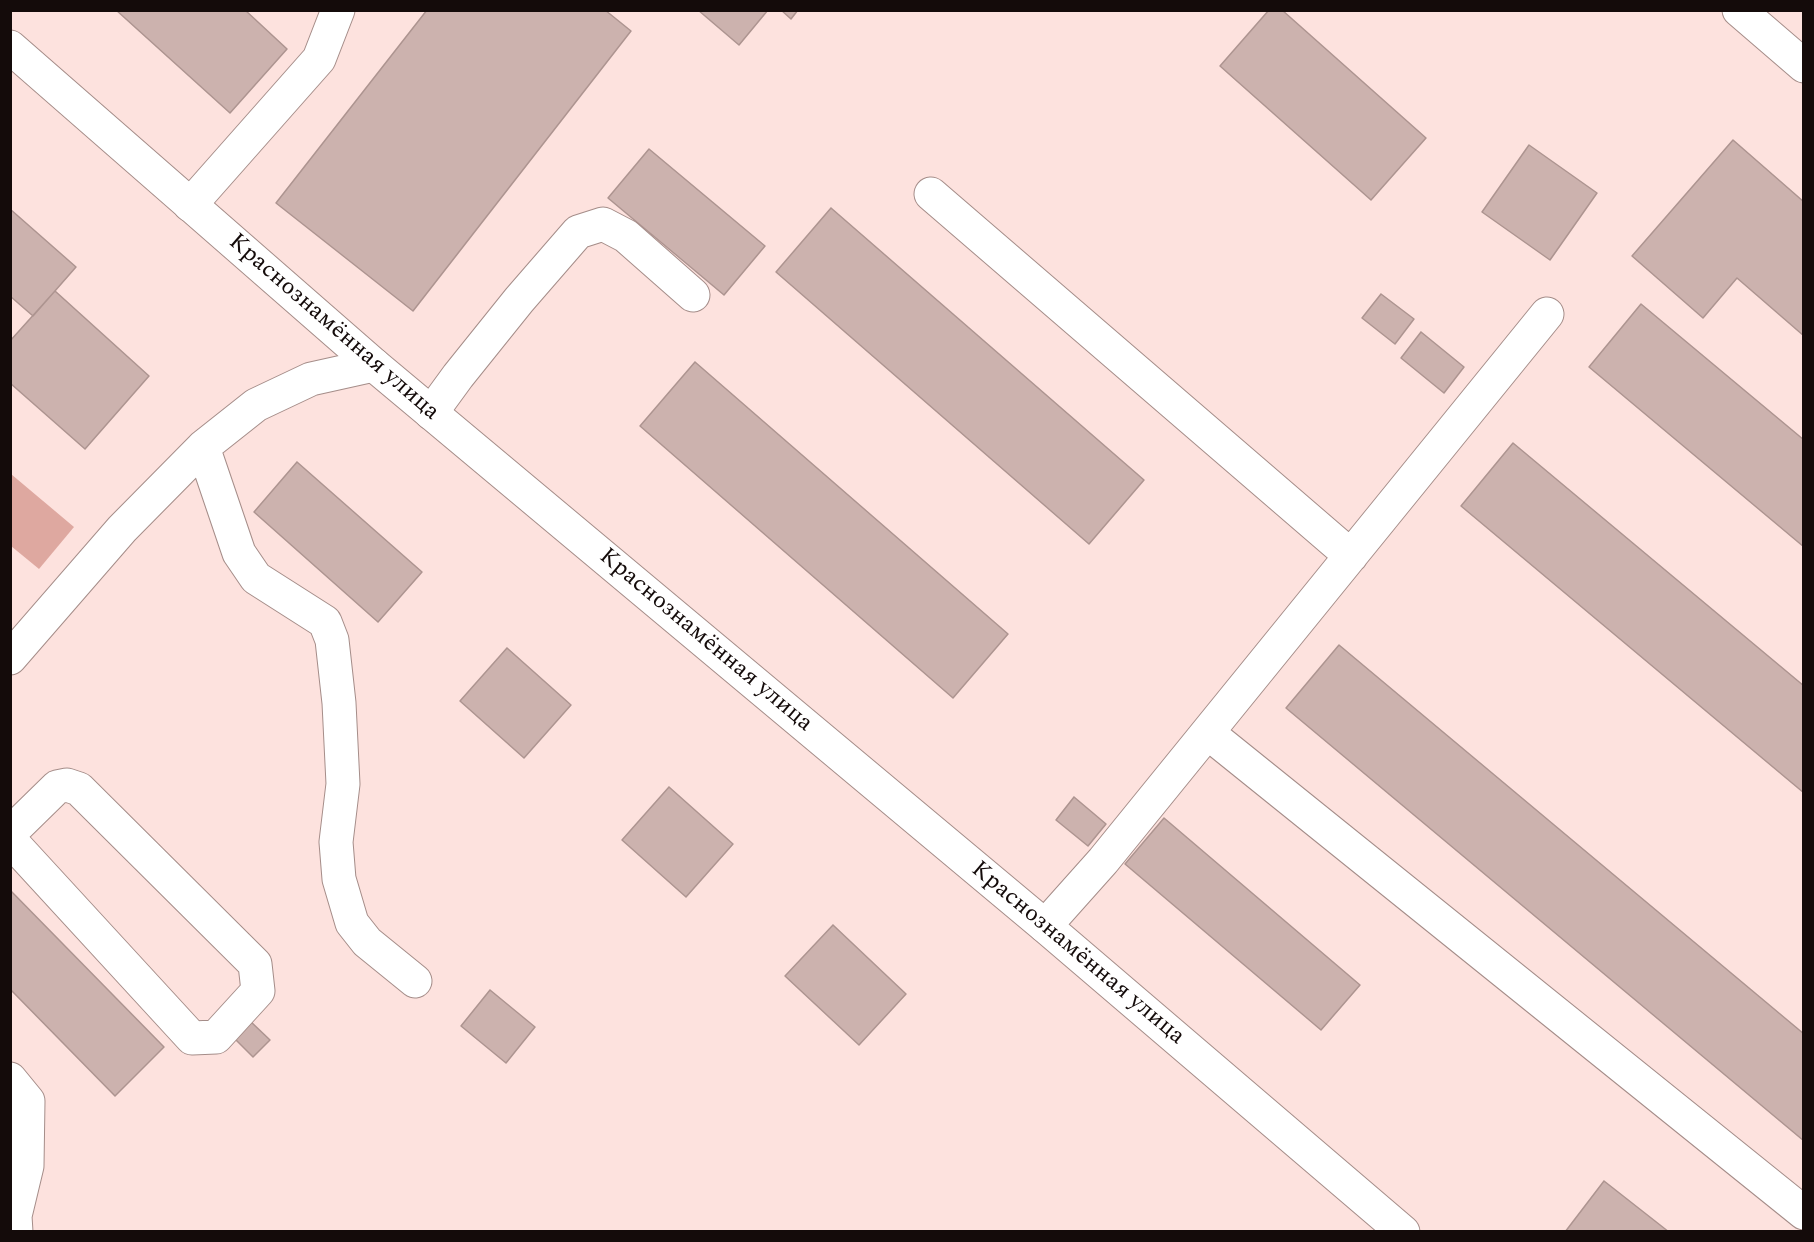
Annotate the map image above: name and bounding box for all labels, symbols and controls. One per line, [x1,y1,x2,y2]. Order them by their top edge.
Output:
street label: Краснознамённая улица [222,229,444,427]
street label: Краснознамённая улица [592,543,818,739]
street label: Краснознамённая улица [964,856,1190,1052]

